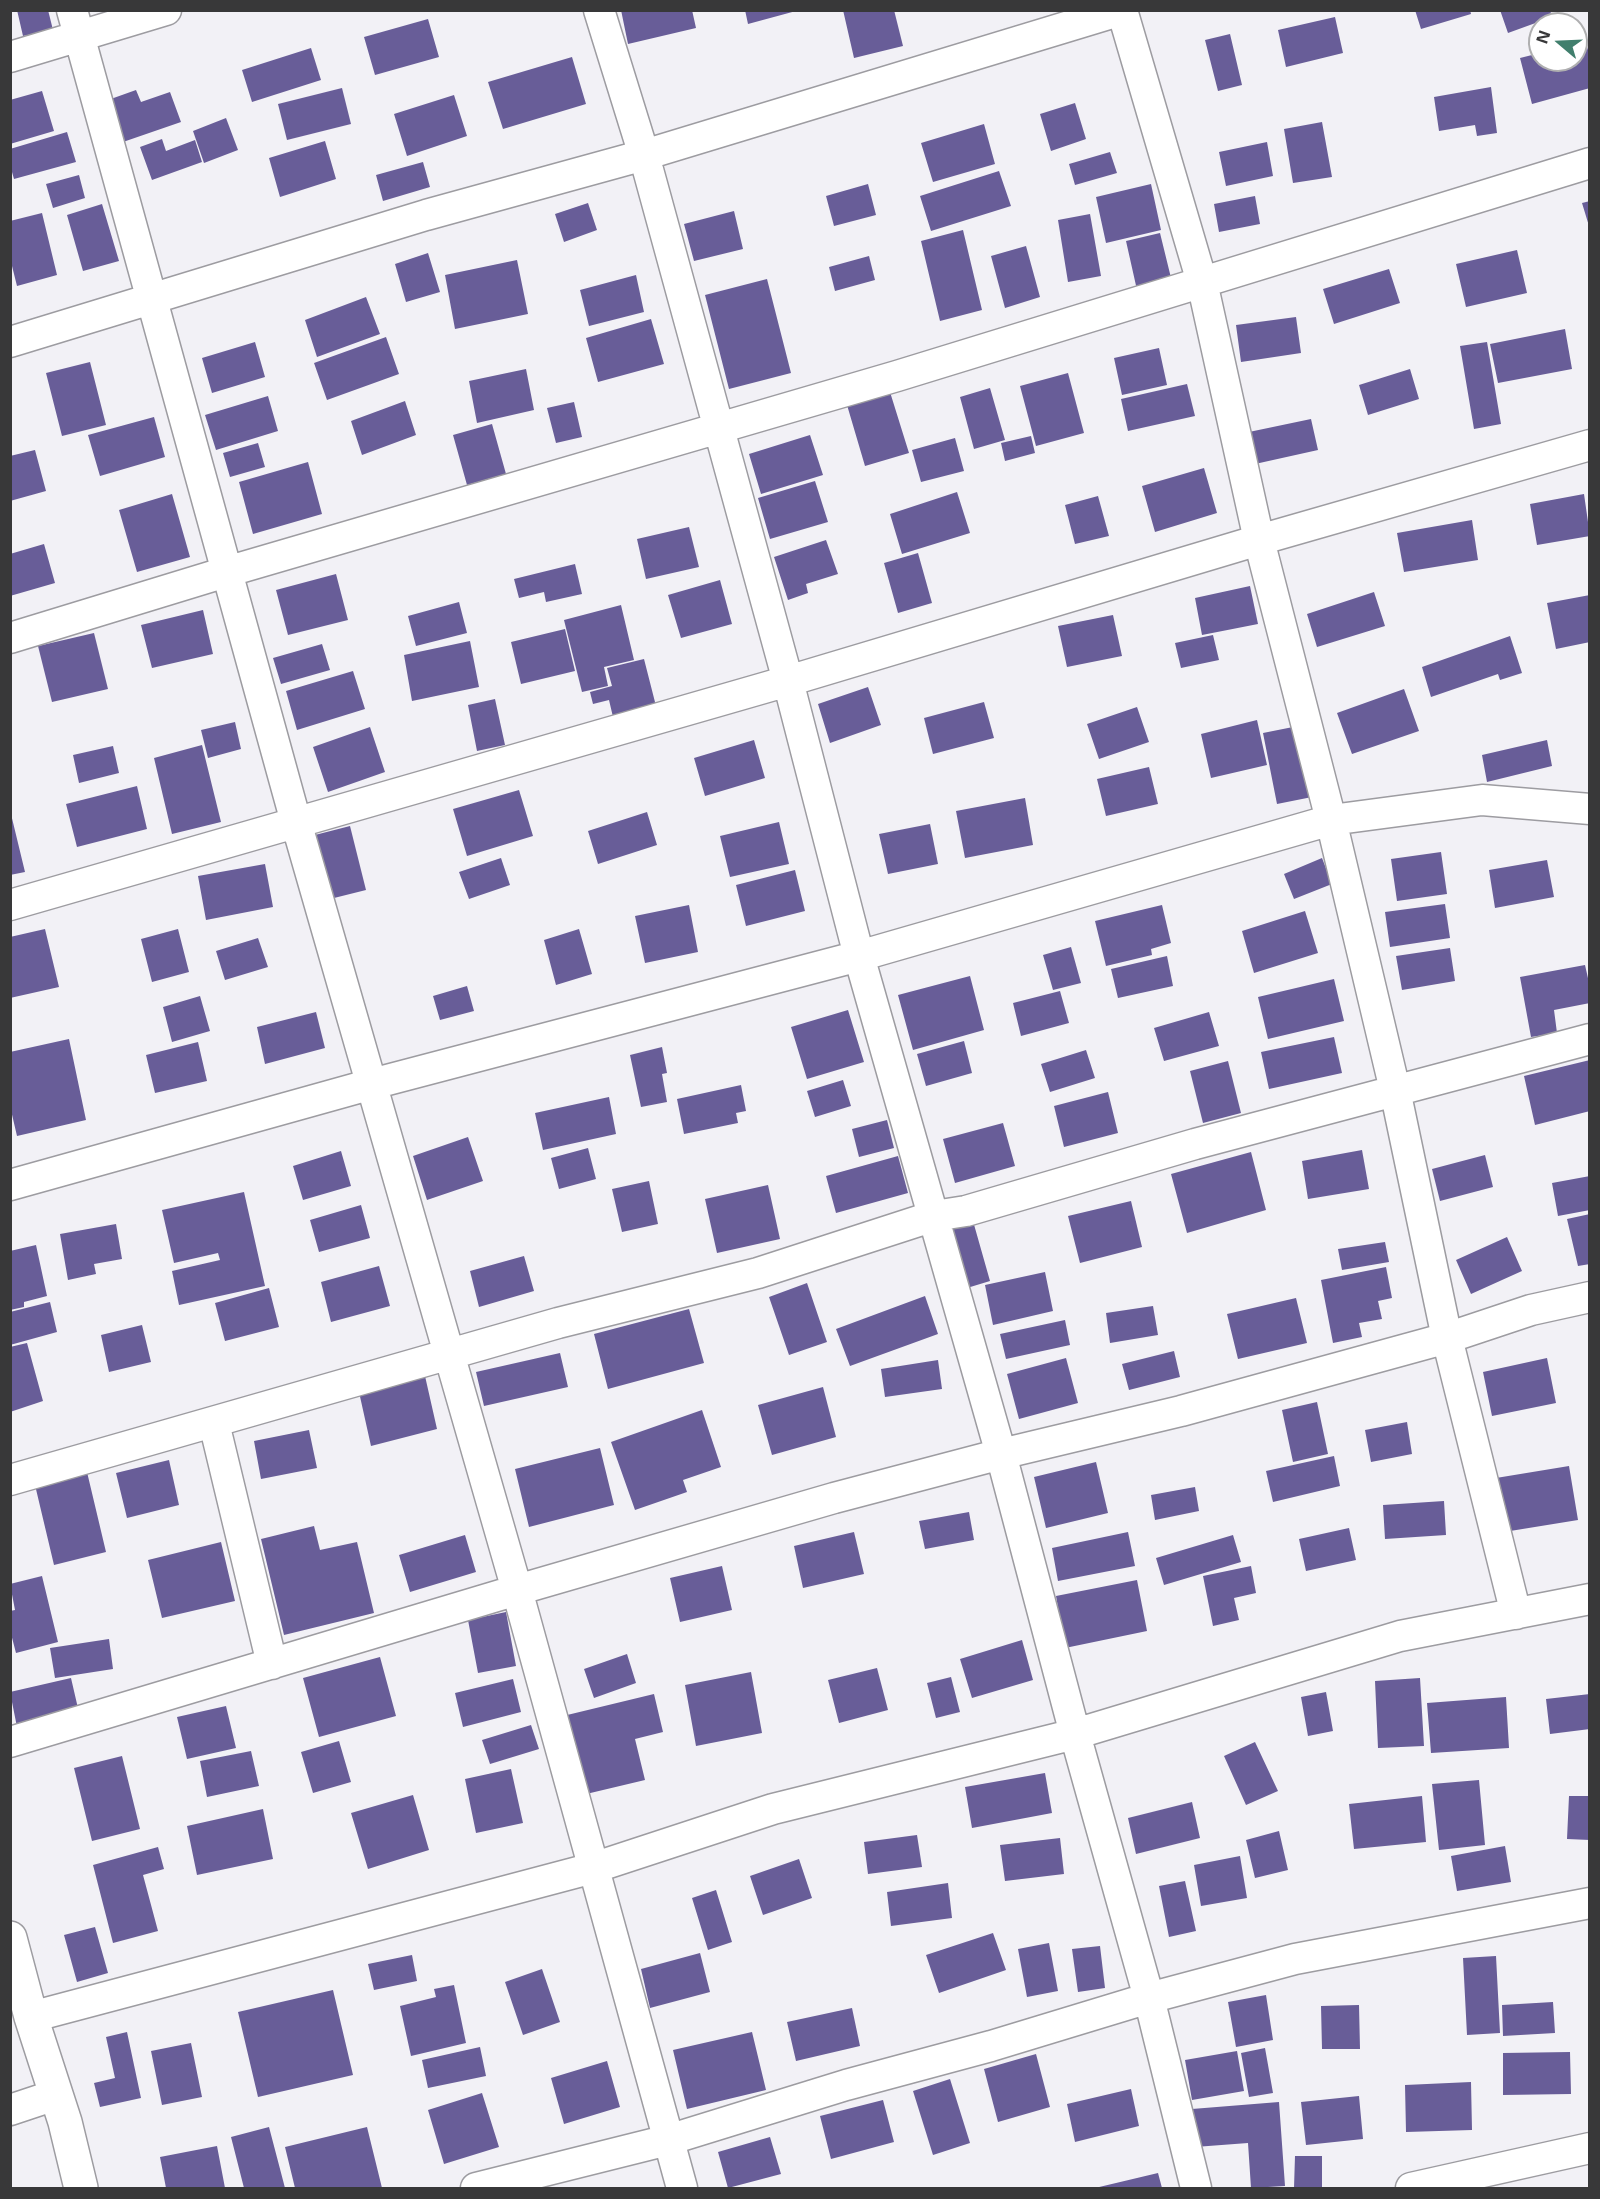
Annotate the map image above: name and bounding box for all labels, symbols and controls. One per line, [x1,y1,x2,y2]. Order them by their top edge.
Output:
north arrow [1528,12,1588,72]
text: N [1530,27,1555,47]

